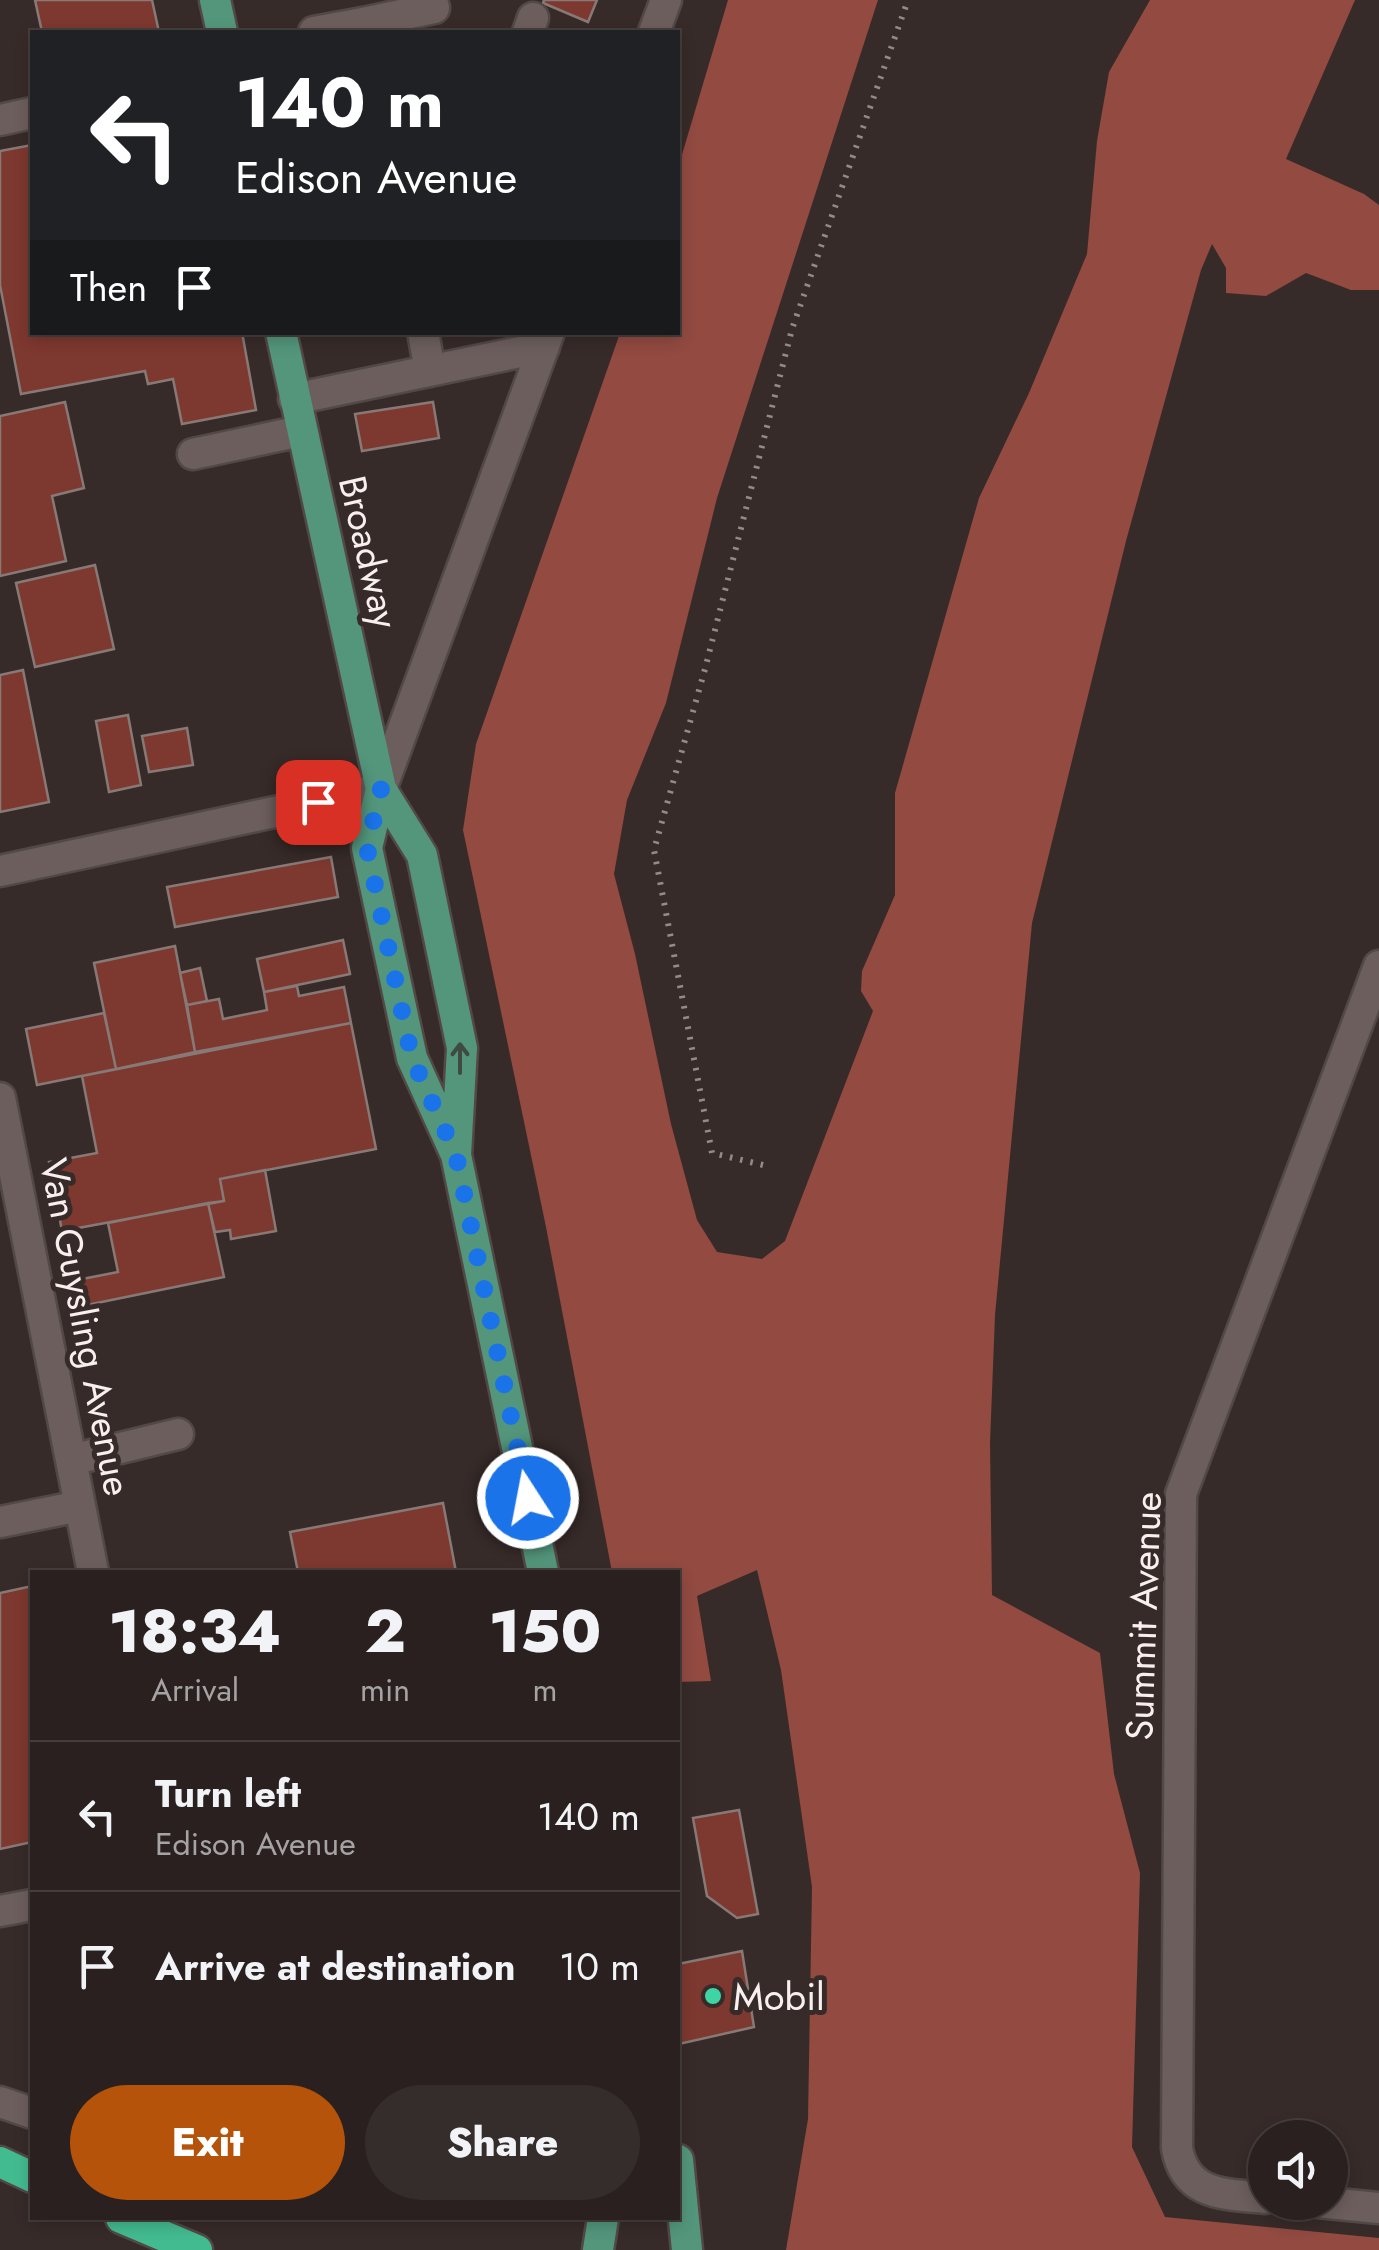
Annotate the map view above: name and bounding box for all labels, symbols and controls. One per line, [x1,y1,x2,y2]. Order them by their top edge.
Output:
text: 140 m [235,52,444,153]
icon: left [70,70,200,200]
text: Edison Avenue [235,145,517,210]
text: Then [70,260,147,315]
icon: arrive [167,260,222,315]
street label: Broadway [325,470,413,634]
pin [276,760,361,845]
icon: arrive [291,775,346,830]
one-way arrow [451,1042,470,1074]
street label: Van Guysling Avenue [26,1154,146,1500]
position arrow [476,1446,580,1550]
street label: Summit Avenue [1111,1491,1175,1741]
text: 18:34 [109,1588,282,1675]
text: 2 [365,1588,406,1675]
text: 150 [489,1588,601,1675]
text: Arrival [151,1667,239,1713]
text: min [360,1667,410,1713]
text: m [533,1667,558,1713]
text: Turn left [155,1766,301,1821]
icon: left [70,1789,125,1844]
text: 140 m [537,1789,640,1844]
text: Edison Avenue [155,1821,356,1867]
icon: arrive [70,1939,125,1994]
text: Arrive at destination [155,1939,516,1994]
text: 10 m [559,1939,640,1994]
place label: Mobil [733,1969,825,2024]
marker: Mobil [702,1985,724,2007]
button: Exit [70,2085,345,2200]
button: Share [365,2085,640,2200]
map controls [1248,2120,1348,2220]
button: sound [1248,2120,1348,2220]

